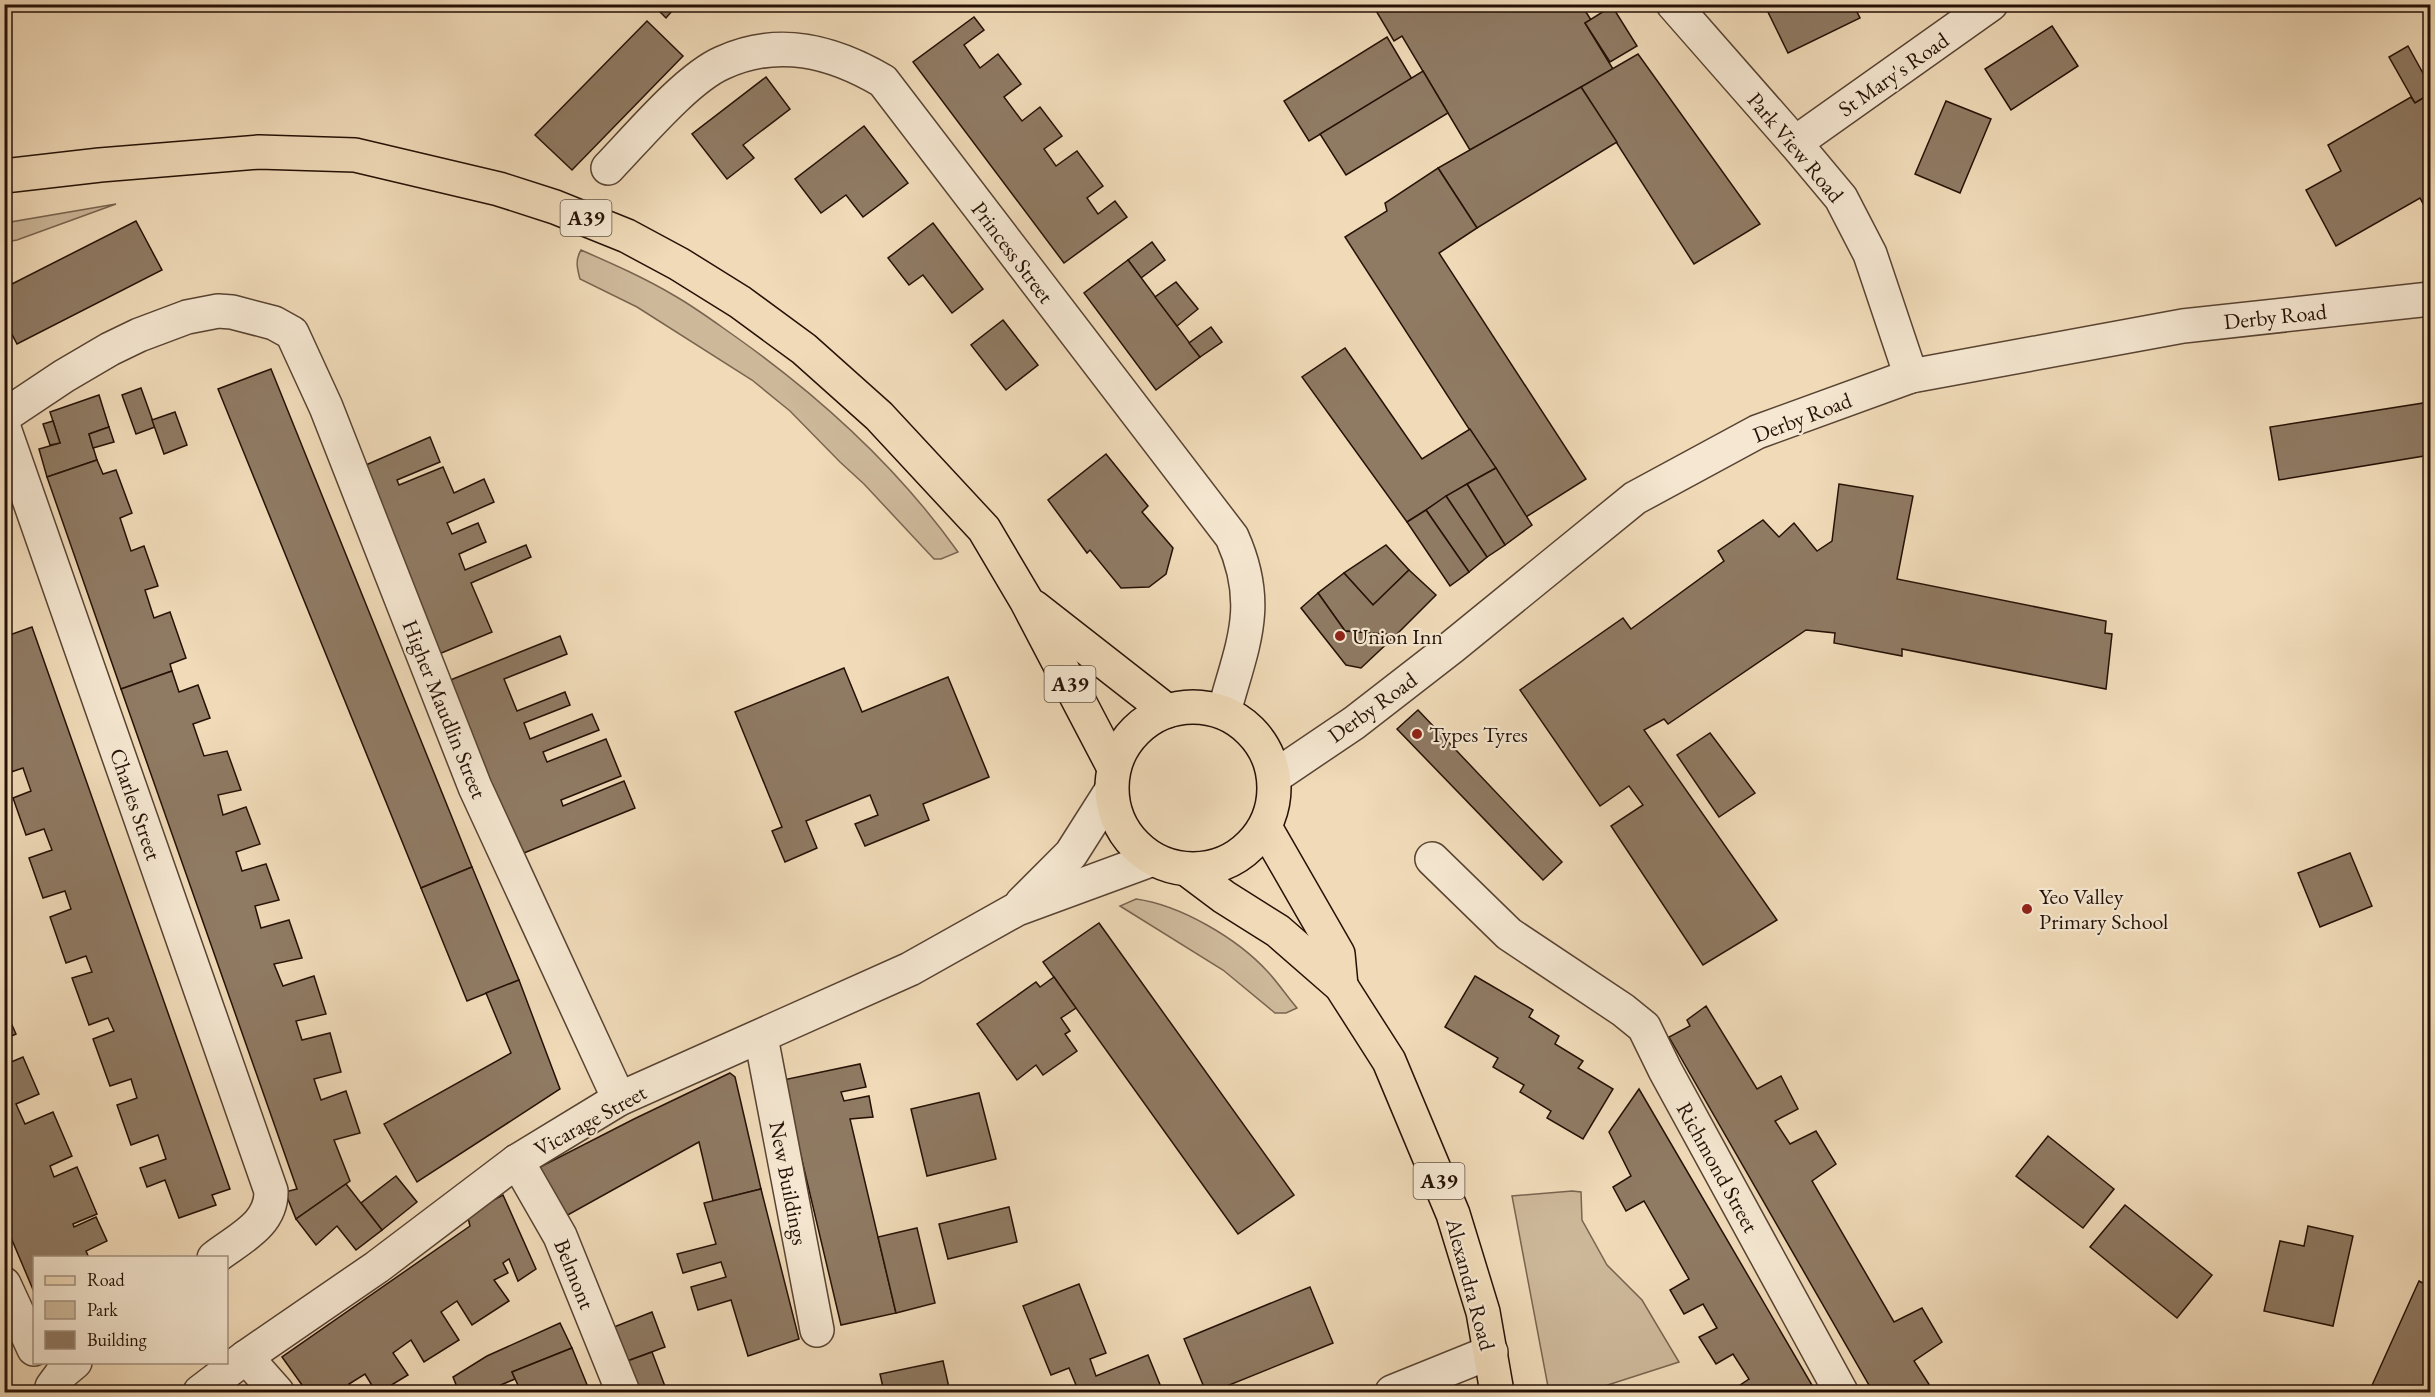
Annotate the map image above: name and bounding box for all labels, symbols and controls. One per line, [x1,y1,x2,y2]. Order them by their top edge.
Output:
street label: St Mary's Road [1832,25,1955,123]
street label: Park View Road [1741,86,1851,209]
street label: Princess Street [965,195,1061,309]
road number: A39 [560,200,612,236]
street label: Derby Road [2222,297,2329,336]
street label: Derby Road [1749,385,1856,450]
street label: Higher Maudlin Street [395,616,494,803]
place label: Union Inn [1352,622,1443,651]
marker: Union Inn [1333,629,1347,643]
street label: Derby Road [1322,665,1423,750]
road number: A39 [1044,666,1096,702]
place label: Types Tyres [1429,720,1528,749]
marker: Types Tyres [1410,727,1424,741]
street label: Charles Street [103,744,168,864]
place label: Yeo Valley Primary School [2039,882,2168,936]
marker: Yeo Valley Primary School [2020,902,2034,916]
street label: Vicarage Street [529,1078,652,1163]
street label: Richmond Street [1670,1097,1765,1238]
street label: New Buildings [762,1119,815,1247]
road number: A39 [1414,1163,1464,1199]
street label: Alexandra Road [1439,1214,1502,1354]
street label: Belmont [547,1235,602,1314]
legend [33,1256,228,1364]
text: Road [87,1268,126,1291]
text: Park [87,1298,118,1321]
text: Building [87,1328,147,1351]

